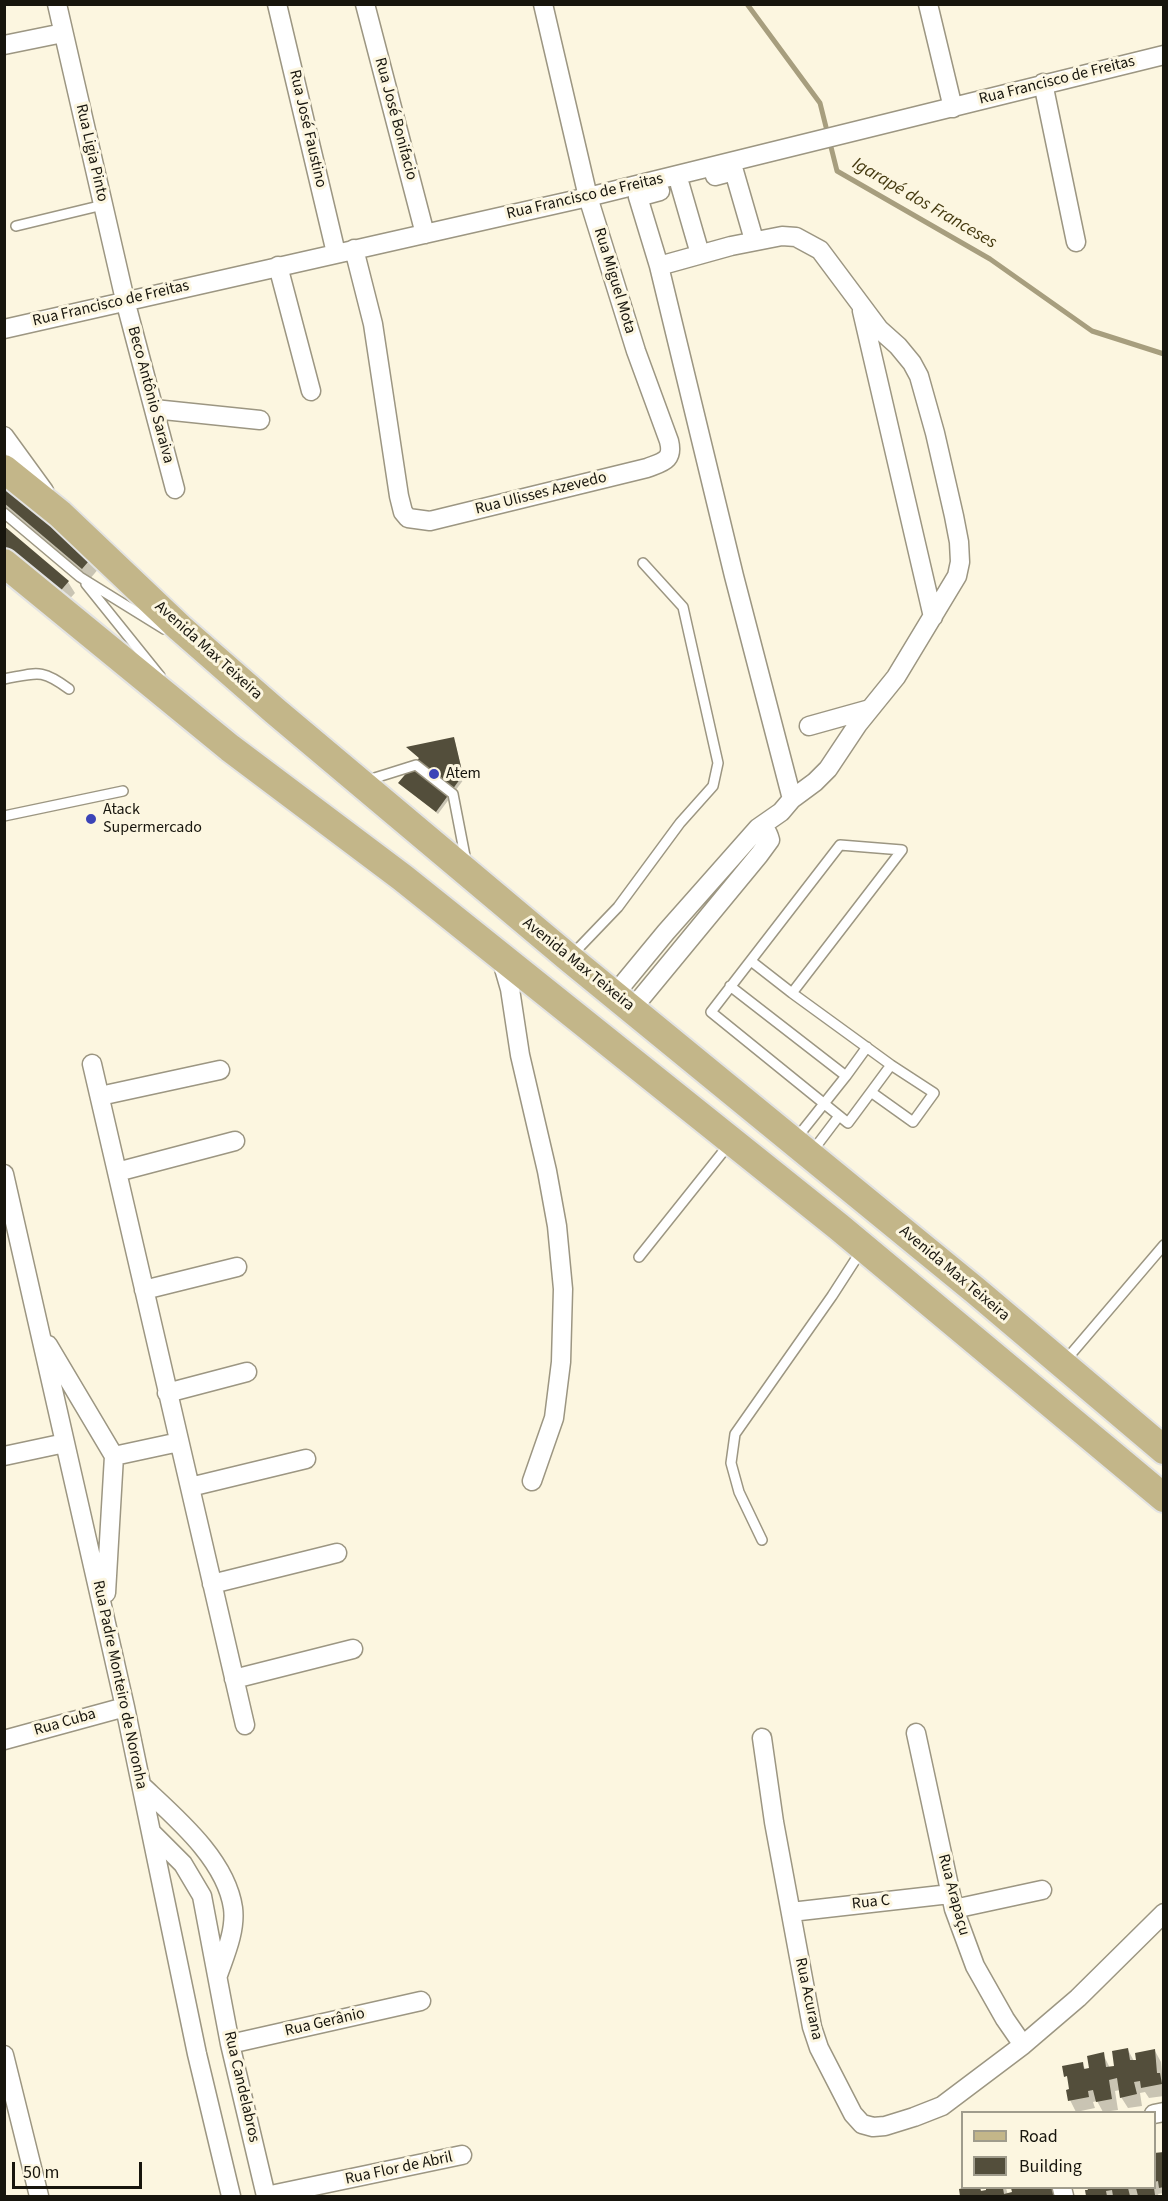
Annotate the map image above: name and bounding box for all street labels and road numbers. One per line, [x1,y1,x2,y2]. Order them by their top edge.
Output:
street label: Rua Francisco de Freitas [977,52,1137,110]
street label: Rua José Bonifacio [369,56,421,182]
street label: Rua José Faustino [284,68,330,190]
street label: Rua Ligia Pinto [70,102,112,204]
street label: Rua Francisco de Freitas [505,170,665,224]
street label: Rua Miguel Mota [589,226,639,336]
street label: Rua Francisco de Freitas [31,277,191,331]
street label: Beco Antônio Saraiva [122,324,178,466]
street label: Rua Ulisses Azevedo [473,468,609,520]
street label: Avenida Max Teixeira [150,598,266,704]
street label: Avenida Max Teixeira [518,914,638,1016]
street label: Avenida Max Teixeira [895,1222,1013,1326]
street label: Rua Padre Monteiro de Noronha [87,1579,151,1791]
street label: Rua Cuba [32,1705,98,1741]
street label: Rua Arapaçu [933,1852,973,1938]
street label: Rua C [851,1891,891,1915]
street label: Rua Acurana [790,1956,826,2042]
street label: Rua Gerânio [283,2004,367,2042]
street label: Rua Candelabros [219,2030,263,2144]
street label: Rua Flor de Abril [343,2148,455,2190]

